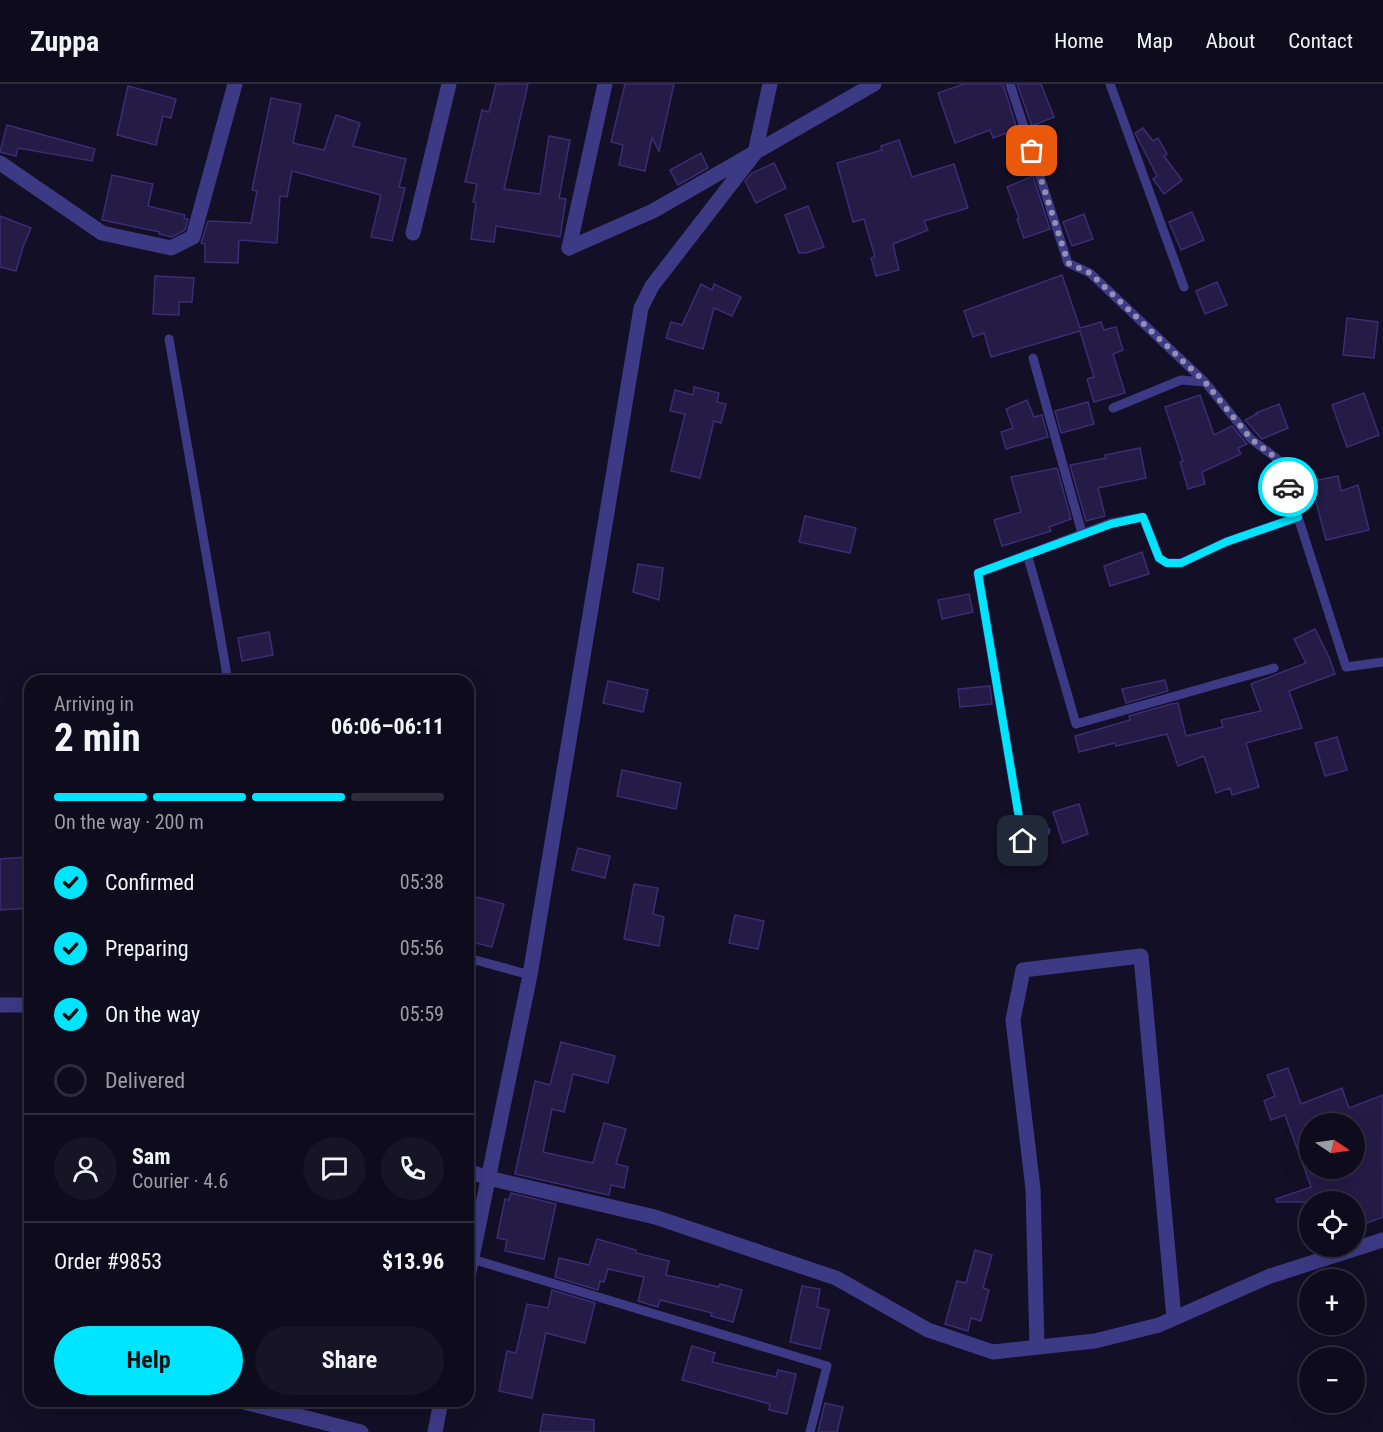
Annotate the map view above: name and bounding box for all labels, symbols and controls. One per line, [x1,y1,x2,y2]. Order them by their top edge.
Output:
text: Zuppa [30,25,99,58]
text: Home [1054,29,1104,53]
text: Map [1137,29,1173,53]
text: About [1206,29,1255,53]
text: Contact [1288,29,1353,53]
pin [1006,125,1057,176]
icon: bag [1015,134,1048,167]
courier [1258,457,1318,517]
icon: car [1272,471,1305,504]
text: Arriving in [54,692,134,716]
text: 06:06–06:11 [331,714,444,739]
text: 2 min [54,715,141,761]
text: On the way · 200 m [54,810,204,834]
pin [997,815,1048,866]
icon: home [1006,824,1039,857]
icon: check [54,866,87,899]
text: Confirmed [105,870,194,895]
text: 05:38 [400,870,444,894]
icon: check [54,932,87,965]
text: Preparing [105,936,189,961]
text: 05:56 [400,936,444,960]
icon: check [54,998,87,1031]
text: On the way [105,1002,200,1027]
text: 05:59 [400,1002,444,1026]
text: Delivered [105,1068,185,1093]
north arrow [1299,1113,1365,1179]
map controls [1299,1113,1365,1413]
button: person [54,1137,117,1200]
button: chat [303,1137,366,1200]
button: phone [381,1137,444,1200]
text: Sam [132,1144,171,1169]
text: Courier · 4.6 [132,1169,228,1193]
button: locate [1299,1191,1365,1257]
text: Order #9853 [54,1249,162,1274]
text: $13.96 [382,1249,444,1274]
button: + [1299,1269,1365,1335]
button: Help [54,1326,243,1395]
button: Share [255,1326,444,1395]
button: − [1299,1347,1365,1413]

